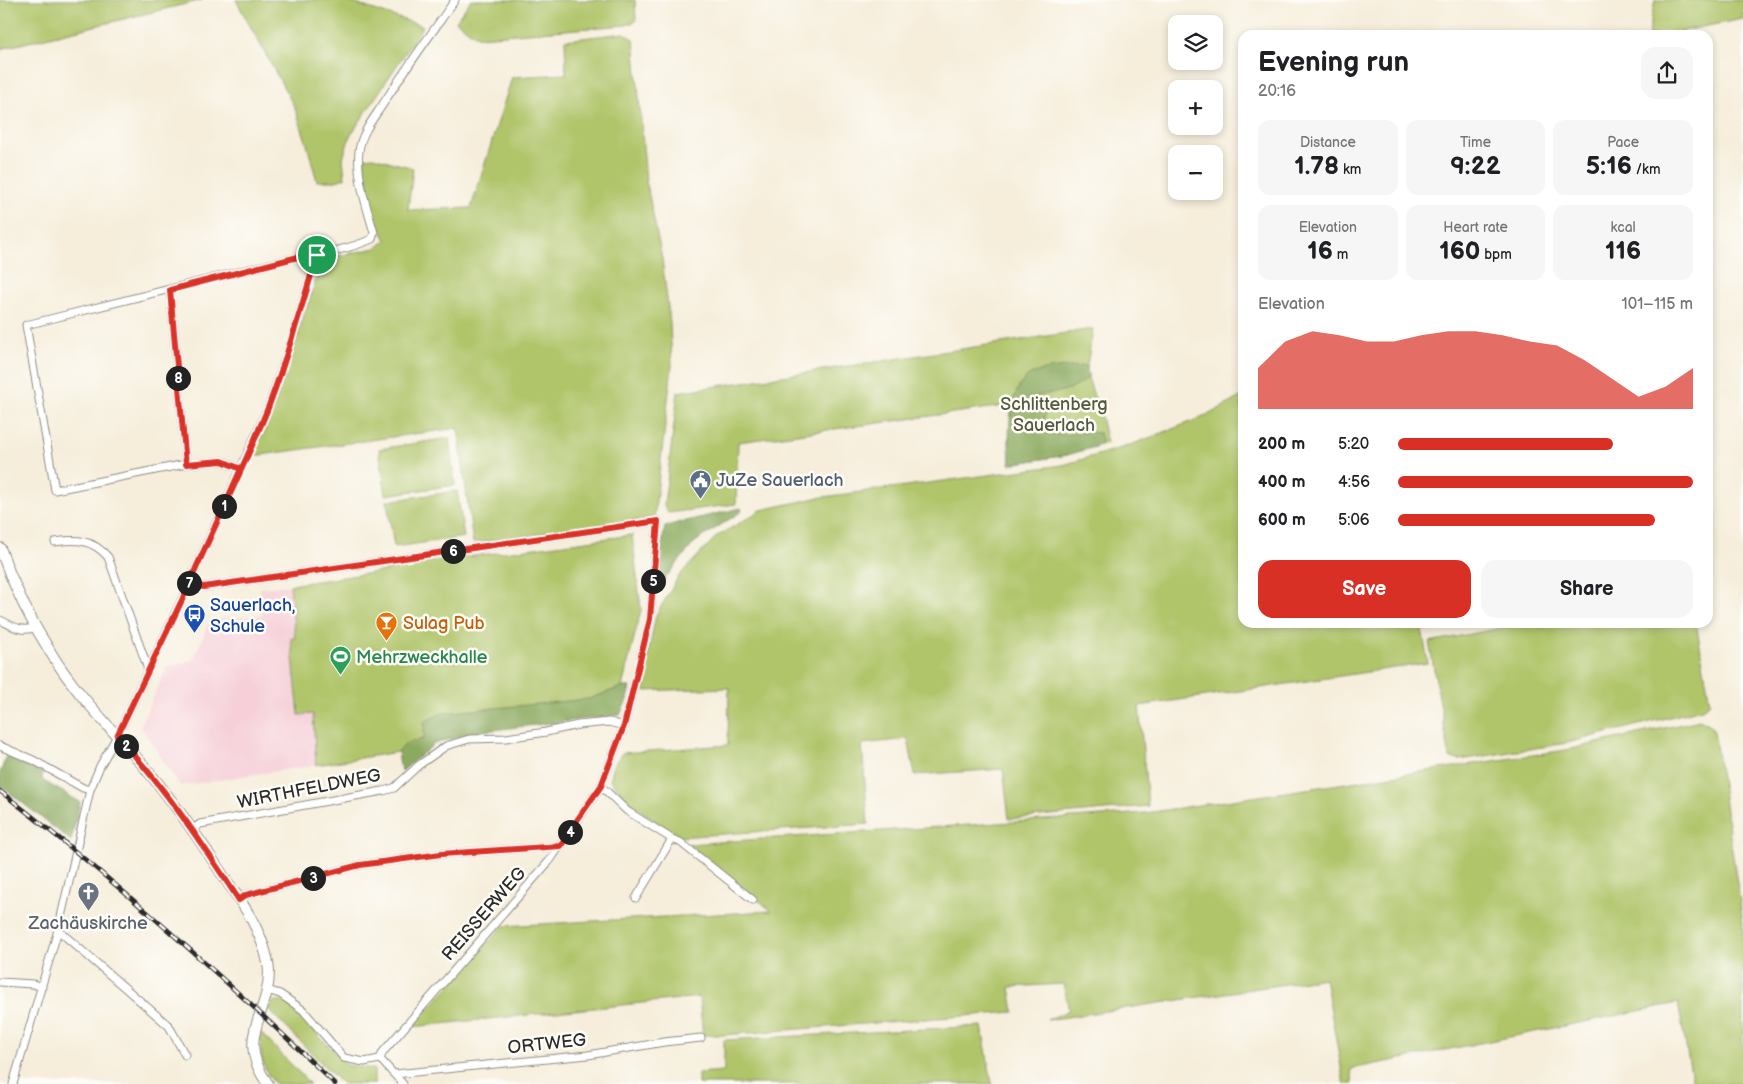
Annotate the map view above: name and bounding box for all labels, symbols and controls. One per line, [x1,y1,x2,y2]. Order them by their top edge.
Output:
map controls [1168,15,1223,200]
button: layers [1168,15,1223,70]
text: Evening run [1258,46,1409,79]
button: share [1641,47,1693,99]
button: + [1168,80,1223,135]
text: 20:16 [1258,82,1296,101]
text: Distance [1300,134,1356,151]
text: Time [1460,134,1491,151]
text: Pace [1607,134,1639,151]
button: − [1168,145,1223,200]
text: 1.78 [1294,151,1339,182]
text: 9:22 [1450,151,1501,182]
text: 5:16 [1586,151,1632,182]
text: km [1339,161,1361,178]
text: /km [1632,161,1660,178]
text: Elevation [1299,219,1357,236]
text: Heart rate [1443,219,1508,236]
text: kcal [1611,219,1636,236]
pin [296,234,338,276]
text: 16 [1307,236,1333,267]
text: 160 [1439,236,1480,267]
text: 116 [1605,236,1641,267]
icon: arrive [303,241,331,269]
text: m [1333,246,1348,263]
text: bpm [1480,246,1512,263]
text: Elevation [1258,295,1325,314]
text: 101–115 m [1622,295,1693,314]
pin: 8 [166,366,190,390]
text: 8 [174,370,183,387]
park label: Schlittenberg Sauerlach [1000,394,1108,436]
text: 200 m [1258,435,1305,454]
text: 5:20 [1338,435,1369,454]
public building icon: JuZe Sauerlach [688,468,712,499]
place label: JuZe Sauerlach [716,470,844,491]
text: 400 m [1258,473,1305,492]
text: 4:56 [1338,473,1370,492]
pin: 1 [212,494,236,518]
text: 1 [222,498,227,515]
text: 600 m [1258,511,1306,530]
text: 5:06 [1338,511,1370,530]
pin: 6 [440,538,466,564]
text: 6 [449,543,458,560]
button: Save [1258,560,1471,618]
button: Share [1481,560,1693,618]
pin: 5 [640,568,666,594]
pin: 7 [176,570,202,596]
text: 5 [649,573,658,590]
text: 7 [186,575,193,592]
place label: Sauerlach, Schule [210,595,295,637]
bus stop icon: Sauerlach, Schule [182,603,206,634]
bar icon: Sulag Pub [375,611,399,642]
place label: Sulag Pub [403,613,485,634]
sports icon: Mehrzweckhalle [328,645,352,676]
place label: Mehrzweckhalle [356,647,488,668]
pin: 2 [114,734,138,758]
text: 2 [122,738,131,755]
street label: WIRTHFELDWEG [235,765,383,813]
pin: 4 [558,820,582,844]
text: 4 [566,824,575,841]
street label: REISSERWEG [438,863,530,965]
pin: 3 [300,866,326,890]
text: 3 [309,870,318,887]
church icon: Zachäuskirche [76,881,100,912]
place label: Zachäuskirche [27,913,148,934]
street label: ORTWEG [507,1029,587,1059]

